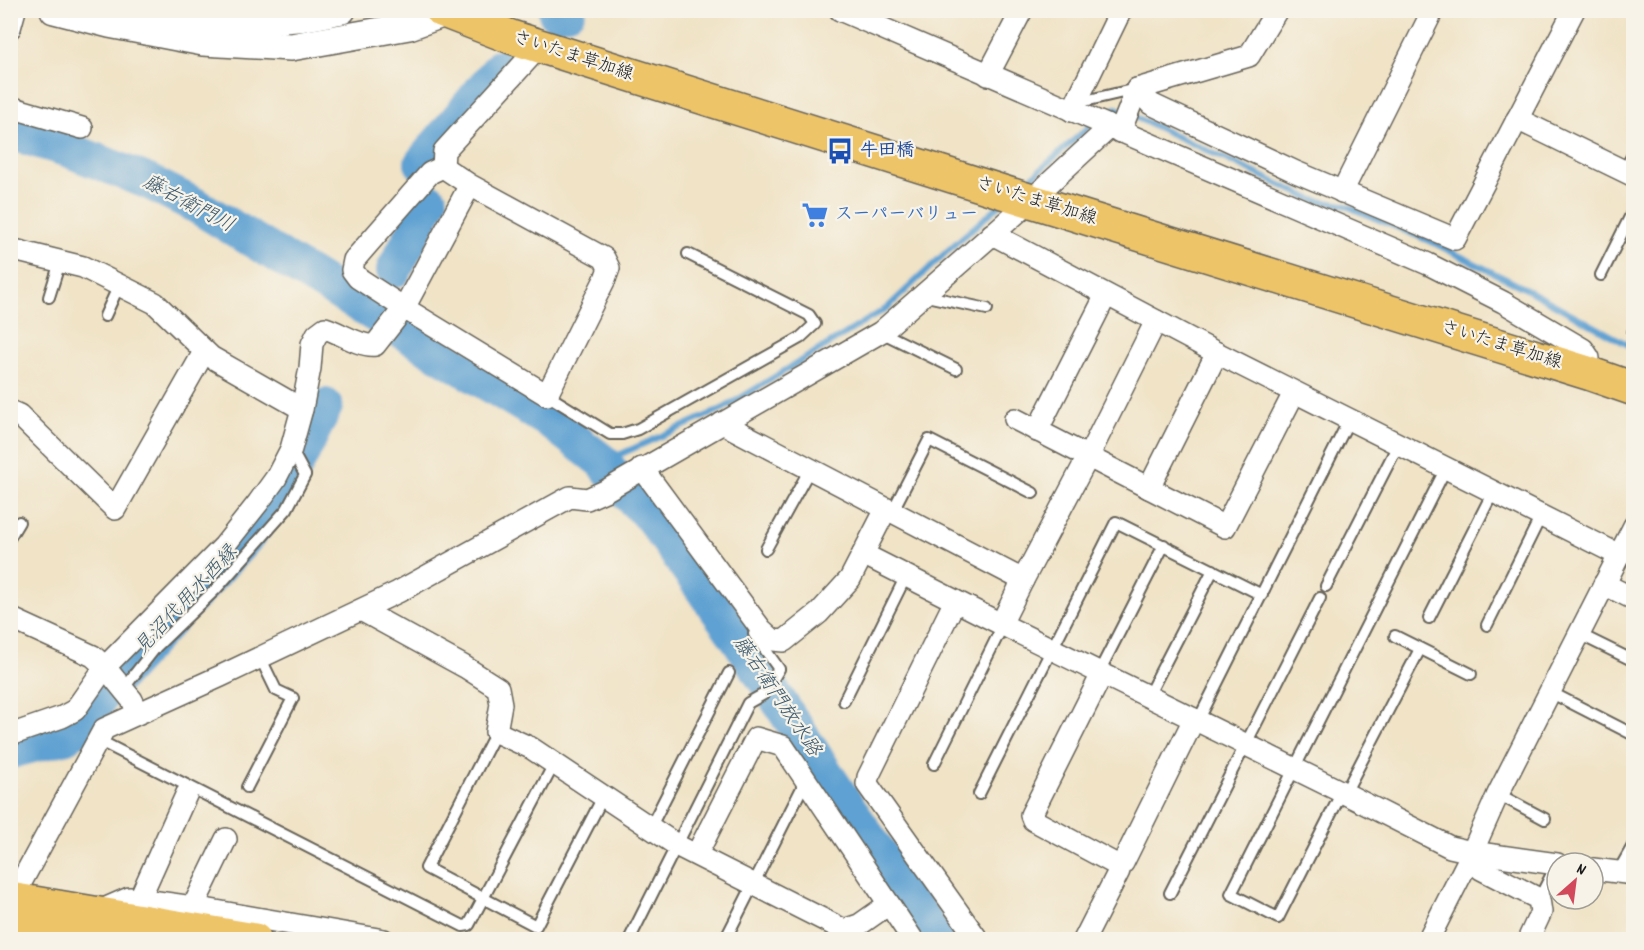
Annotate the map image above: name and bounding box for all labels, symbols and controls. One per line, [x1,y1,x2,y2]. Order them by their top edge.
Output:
street label: さいたま草加線 [510,26,636,88]
bus stop icon: 牛田橋 [825,136,855,166]
place label: 牛田橋 [860,139,914,164]
water label: 藤右衛門川 [137,169,239,241]
street label: さいたま草加線 [972,172,1100,232]
supermarket icon: スーパーバリュー [800,200,830,230]
place label: スーパーバリュー [835,203,978,228]
street label: さいたま草加線 [1437,316,1565,376]
water label: 見沼代用水西縁 [129,539,246,662]
water label: 藤右衛門放水路 [725,631,827,764]
north arrow [1545,851,1605,911]
text: N [1572,858,1590,882]

